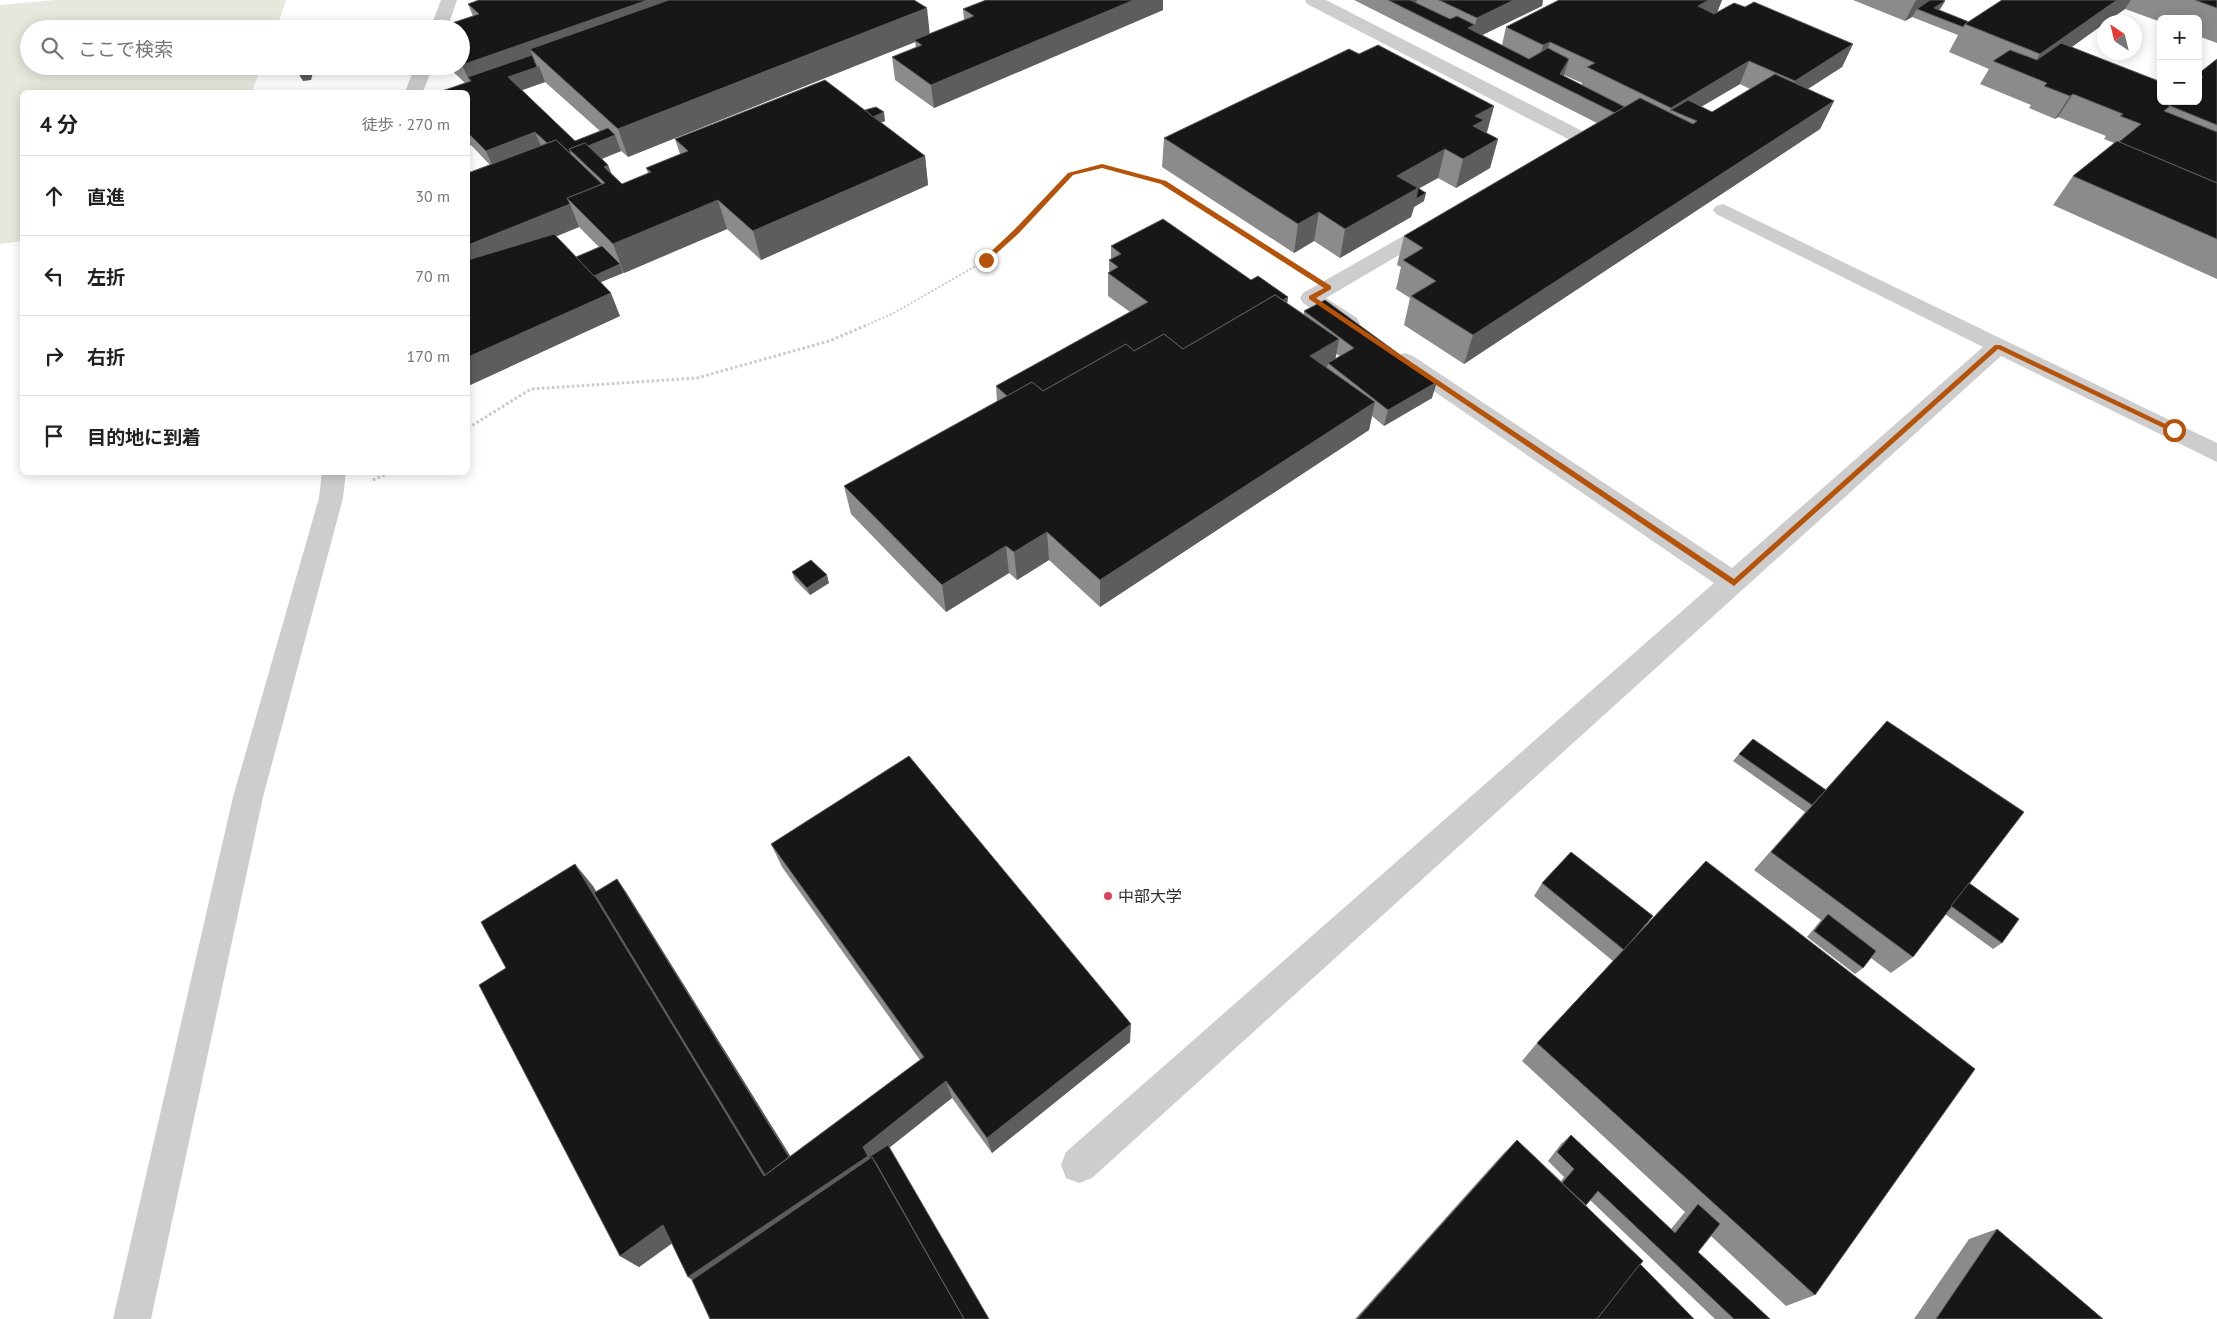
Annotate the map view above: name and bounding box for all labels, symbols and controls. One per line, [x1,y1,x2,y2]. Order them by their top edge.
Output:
north arrow [2097,15,2142,60]
map controls [2157,15,2202,105]
button: + [2157,15,2202,60]
search box [20,20,470,75]
icon: search [38,34,66,62]
text: ここで検索 [78,37,173,61]
button: − [2157,60,2202,105]
text: 4 分 [40,111,78,138]
text: 徒歩 · 270 m [362,114,450,134]
icon: ahead [40,182,68,210]
text: 直進 [87,185,125,209]
text: 30 m [415,186,450,206]
route end [975,249,998,272]
icon: left [40,262,68,290]
text: 左折 [87,265,125,289]
text: 70 m [415,266,450,286]
icon: right [40,342,68,370]
text: 右折 [87,345,125,369]
text: 170 m [407,346,450,366]
route start [2163,419,2186,442]
icon: arrive [40,422,68,450]
text: 目的地に到着 [87,425,201,449]
place label: 中部大学 [1118,886,1182,906]
marker: 中部大学 [1102,890,1114,902]

